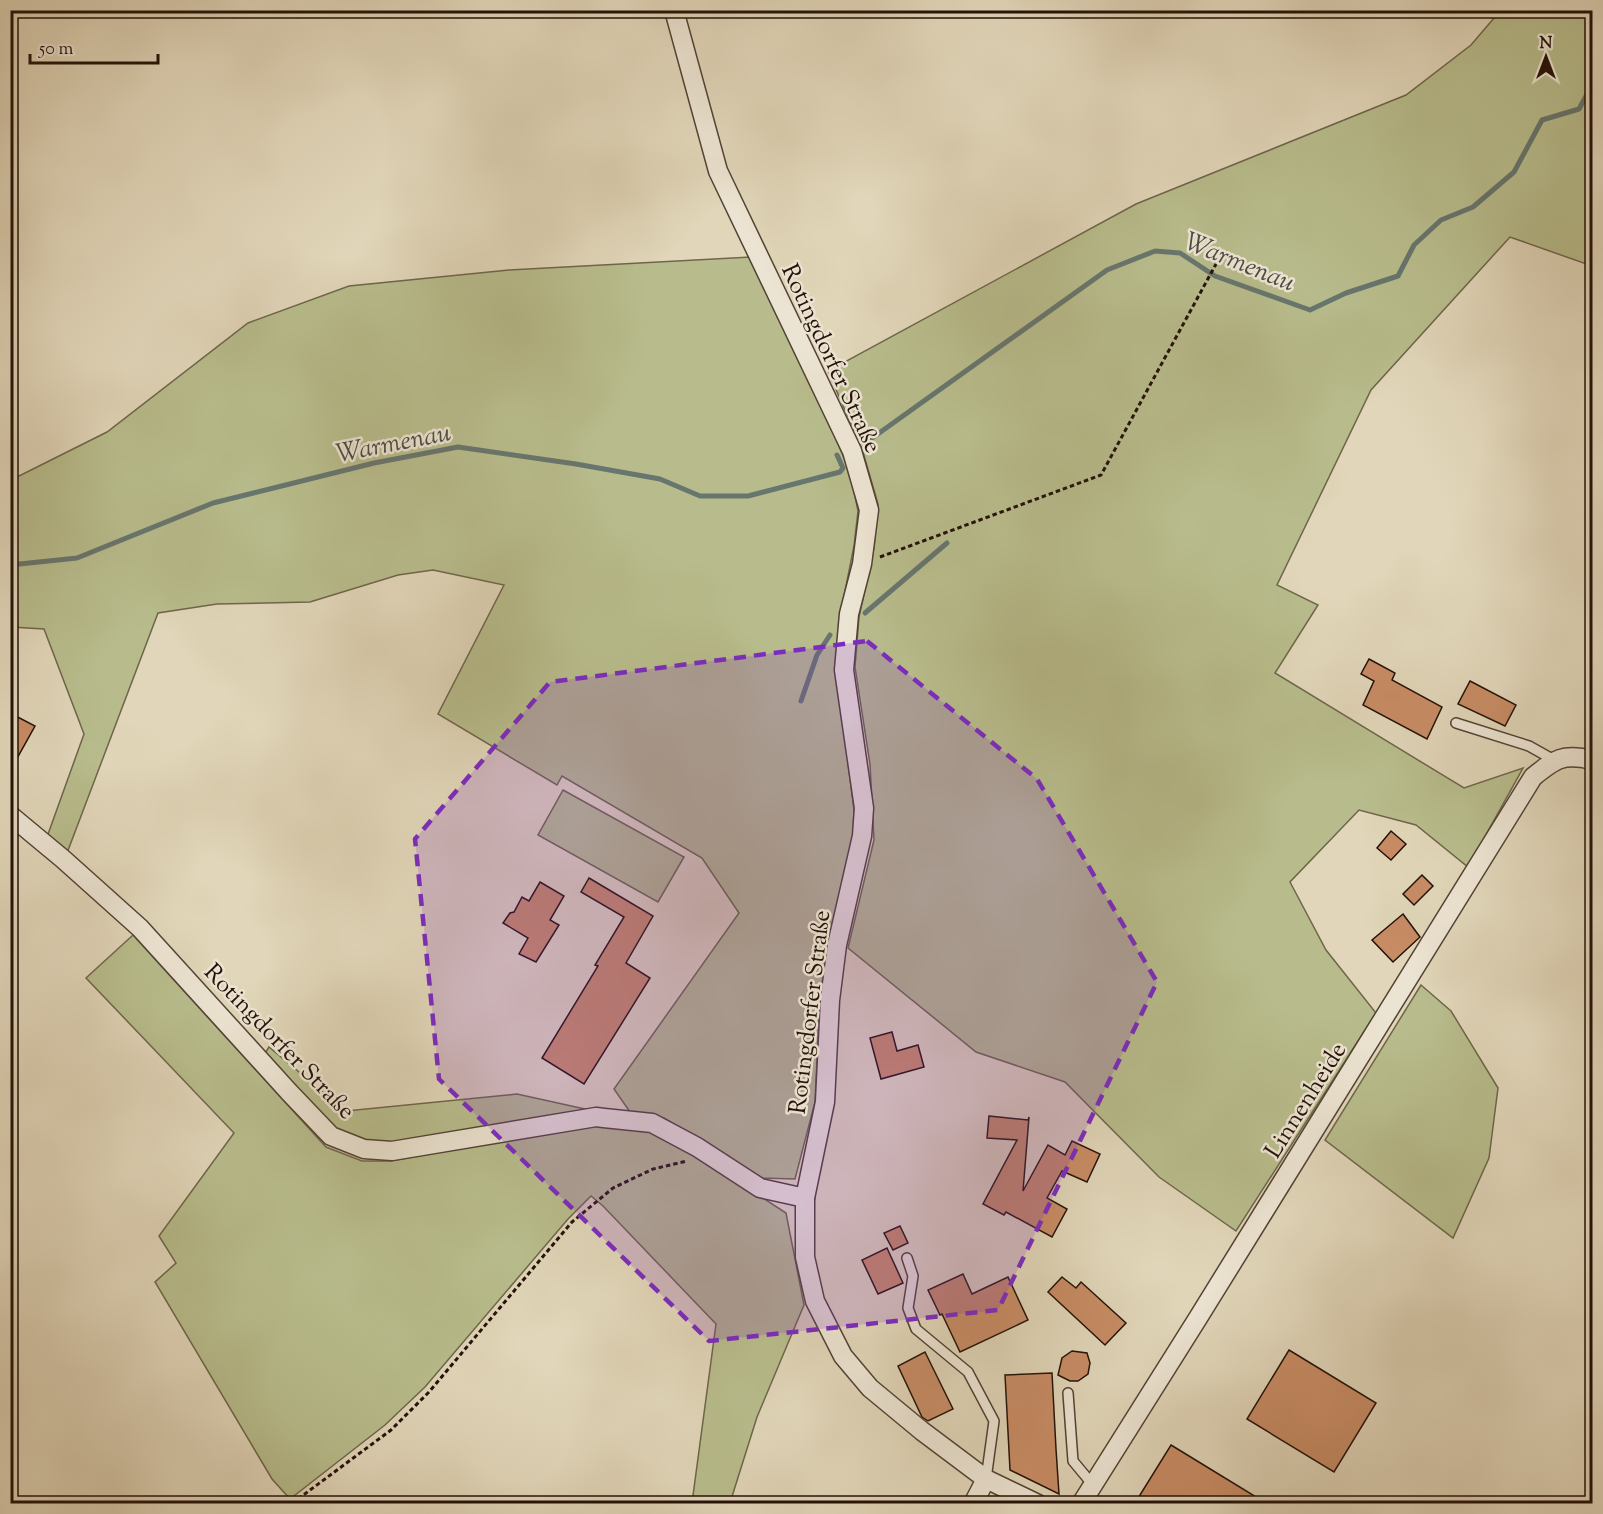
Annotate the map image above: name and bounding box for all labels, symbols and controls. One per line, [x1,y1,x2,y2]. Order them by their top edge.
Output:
scale bar [30,27,158,65]
north arrow [1516,27,1576,87]
text: N [1540,33,1553,56]
text: 50 m [38,37,74,63]
water label: Warmenau [1178,224,1300,302]
street label: Rotingdorfer Straße [771,259,889,459]
water label: Warmenau [333,415,454,474]
street label: Rotingdorfer Straße [782,908,840,1116]
street label: Rotingdorfer Straße [195,957,362,1128]
street label: Linnenheide [1258,1036,1356,1166]

